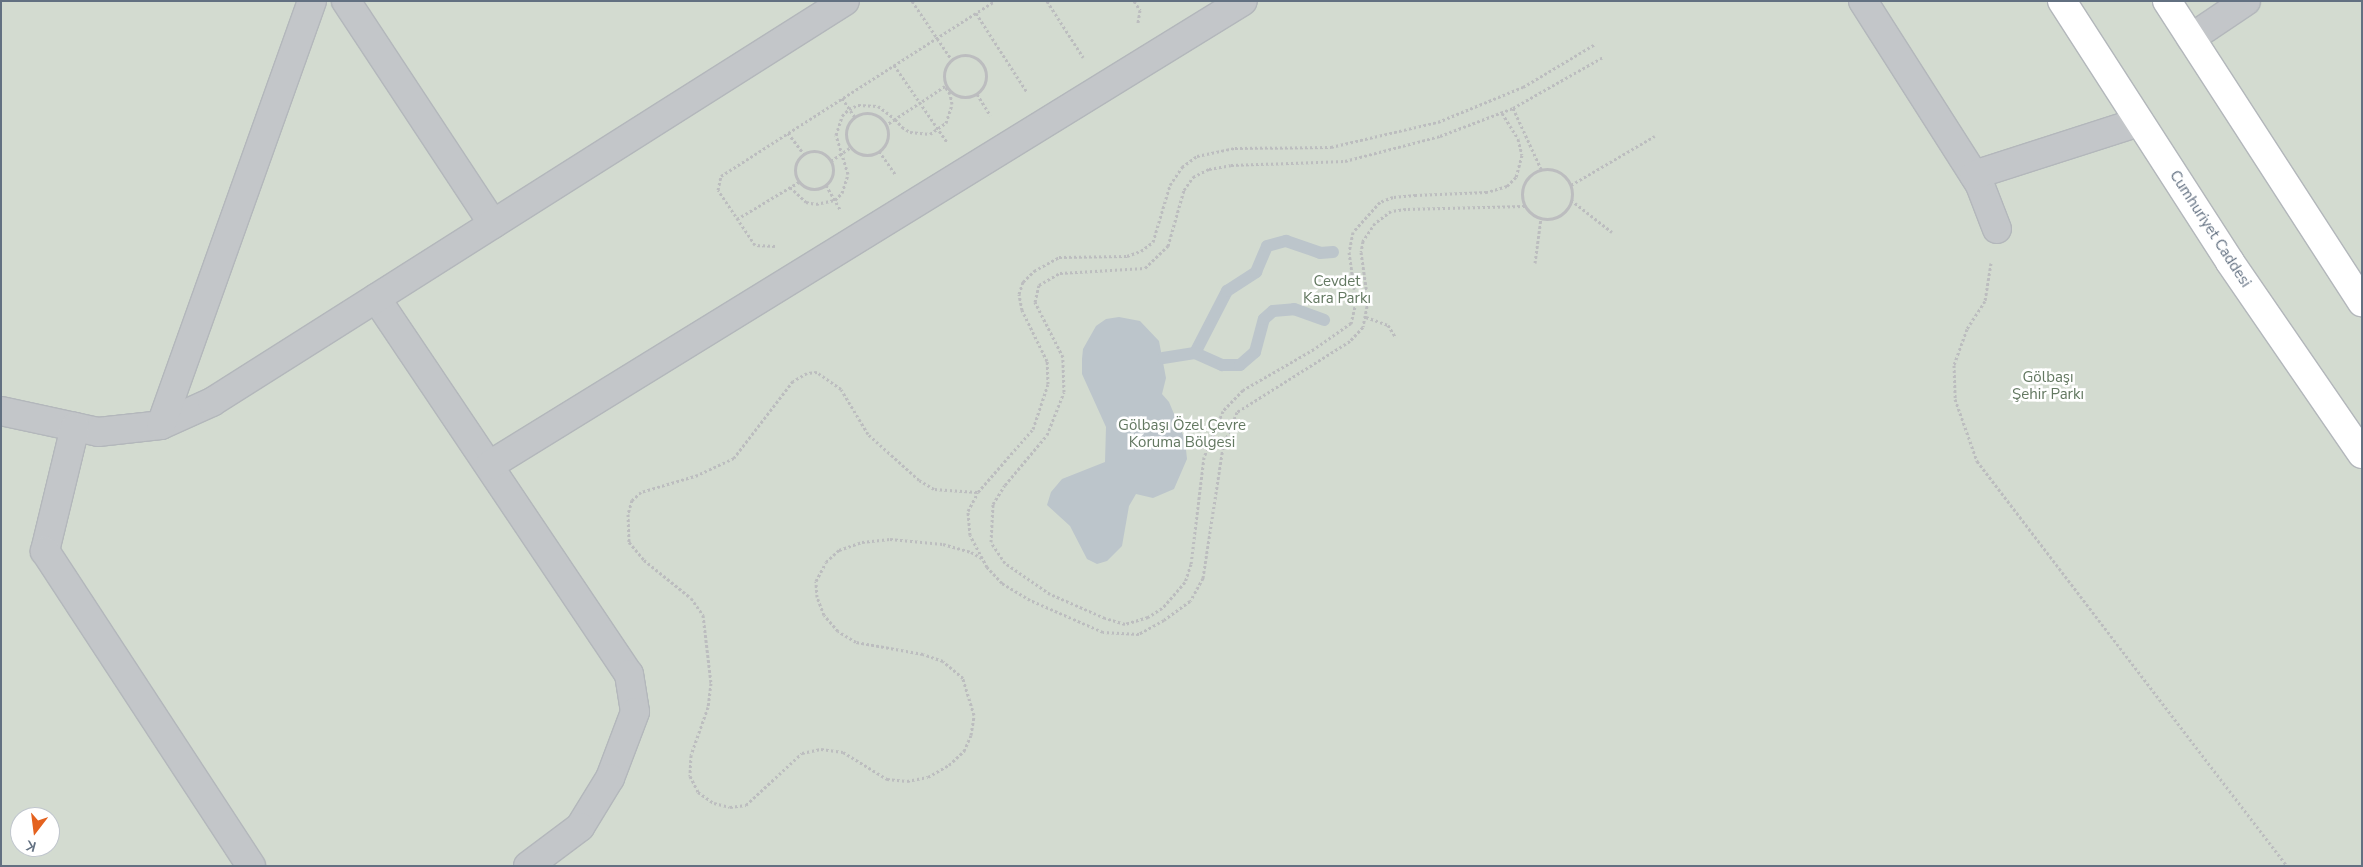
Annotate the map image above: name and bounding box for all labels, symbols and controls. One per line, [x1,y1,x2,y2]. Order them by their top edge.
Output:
street label: Cumhuriyet Caddesi [2166,167,2254,291]
park label: Cevdet Kara Parkı [1303,272,1371,307]
park label: Gölbaşı Şehir Parkı [2012,368,2084,403]
park label: Gölbaşı Özel Çevre Koruma Bölgesi [1118,416,1246,451]
north arrow [10,807,60,857]
text: K [24,836,38,856]

